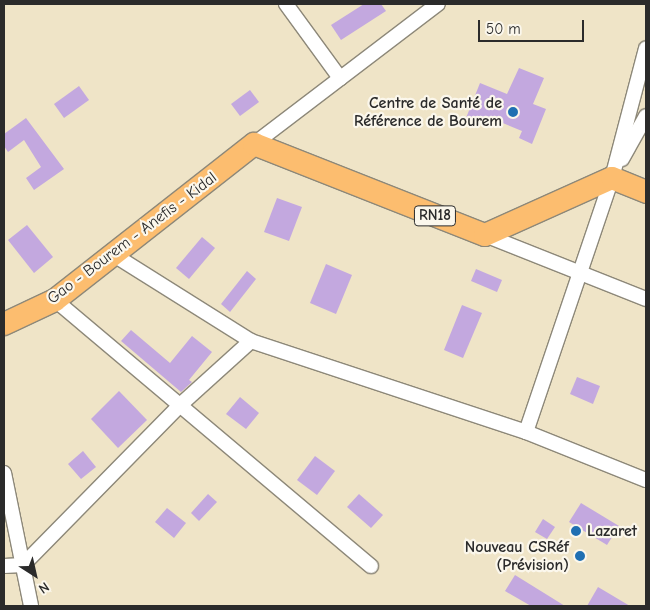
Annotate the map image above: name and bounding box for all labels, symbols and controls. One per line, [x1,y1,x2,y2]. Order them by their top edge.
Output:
scale bar [480,10,586,42]
text: 50 m [486,20,521,38]
place label: Centre de Santé de Référence de Bourem [354,93,502,131]
marker: Centre de Santé de Référence de Bourem [506,105,520,119]
street label: Gao - Bourem - Anefis - Kidal [44,168,220,308]
road number: RN18 [414,204,456,228]
place label: Lazaret [587,521,637,541]
marker: Lazaret [569,524,583,538]
place label: Nouveau CSRéf (Prévision) [465,537,569,575]
marker: Nouveau CSRéf (Prévision) [573,549,587,563]
north arrow [10,550,60,600]
text: N [35,578,53,597]

